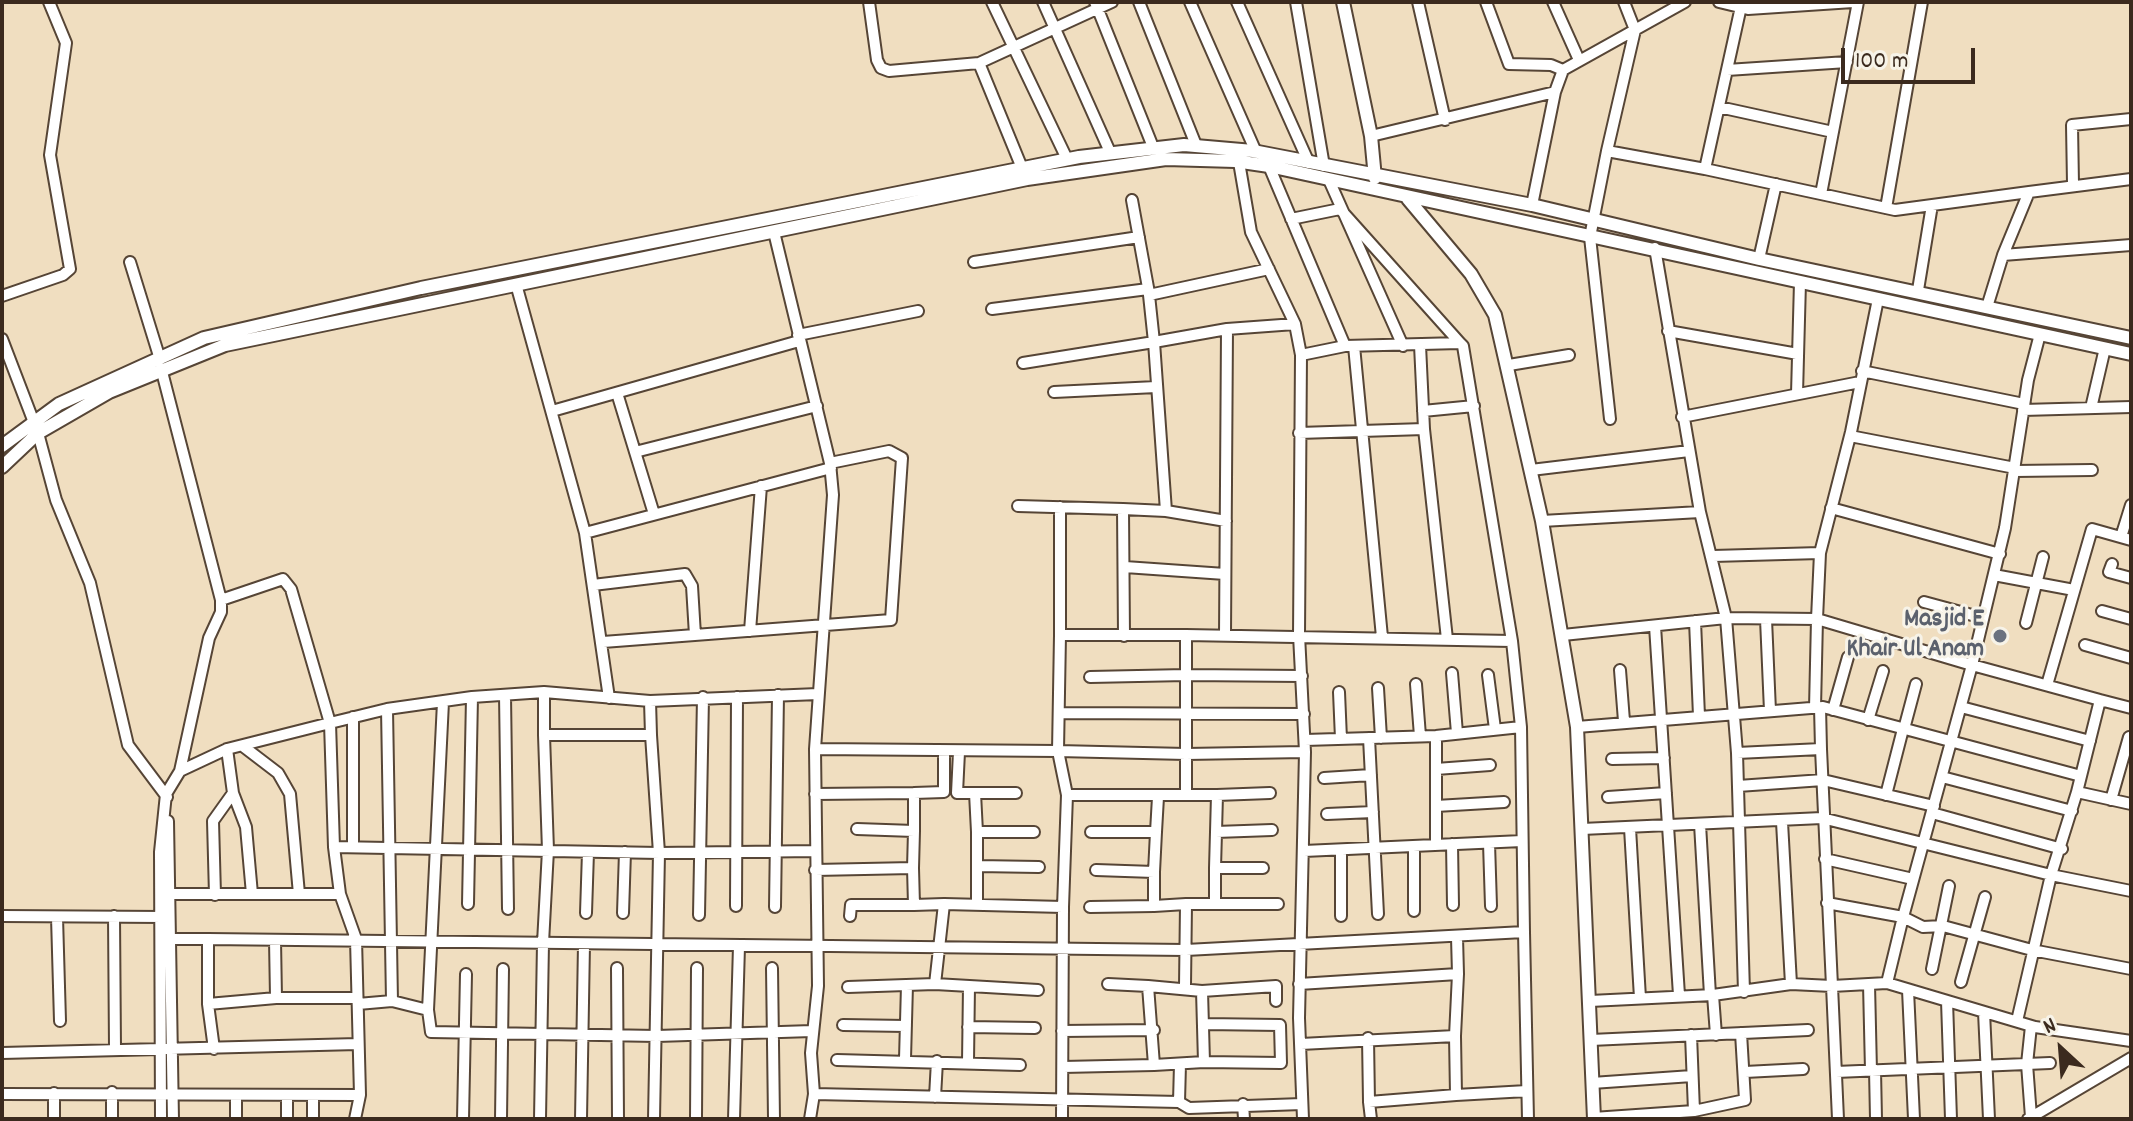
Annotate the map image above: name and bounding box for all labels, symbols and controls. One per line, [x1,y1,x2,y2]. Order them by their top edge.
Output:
scale bar [1845,32,1979,82]
text: 100 m [1855,45,1908,79]
place label: Masjid E Khair Ul Anam [1847,605,1984,666]
marker: Masjid E Khair Ul Anam [1991,627,2009,645]
north arrow [2021,1009,2101,1089]
text: N [2039,1011,2062,1043]

